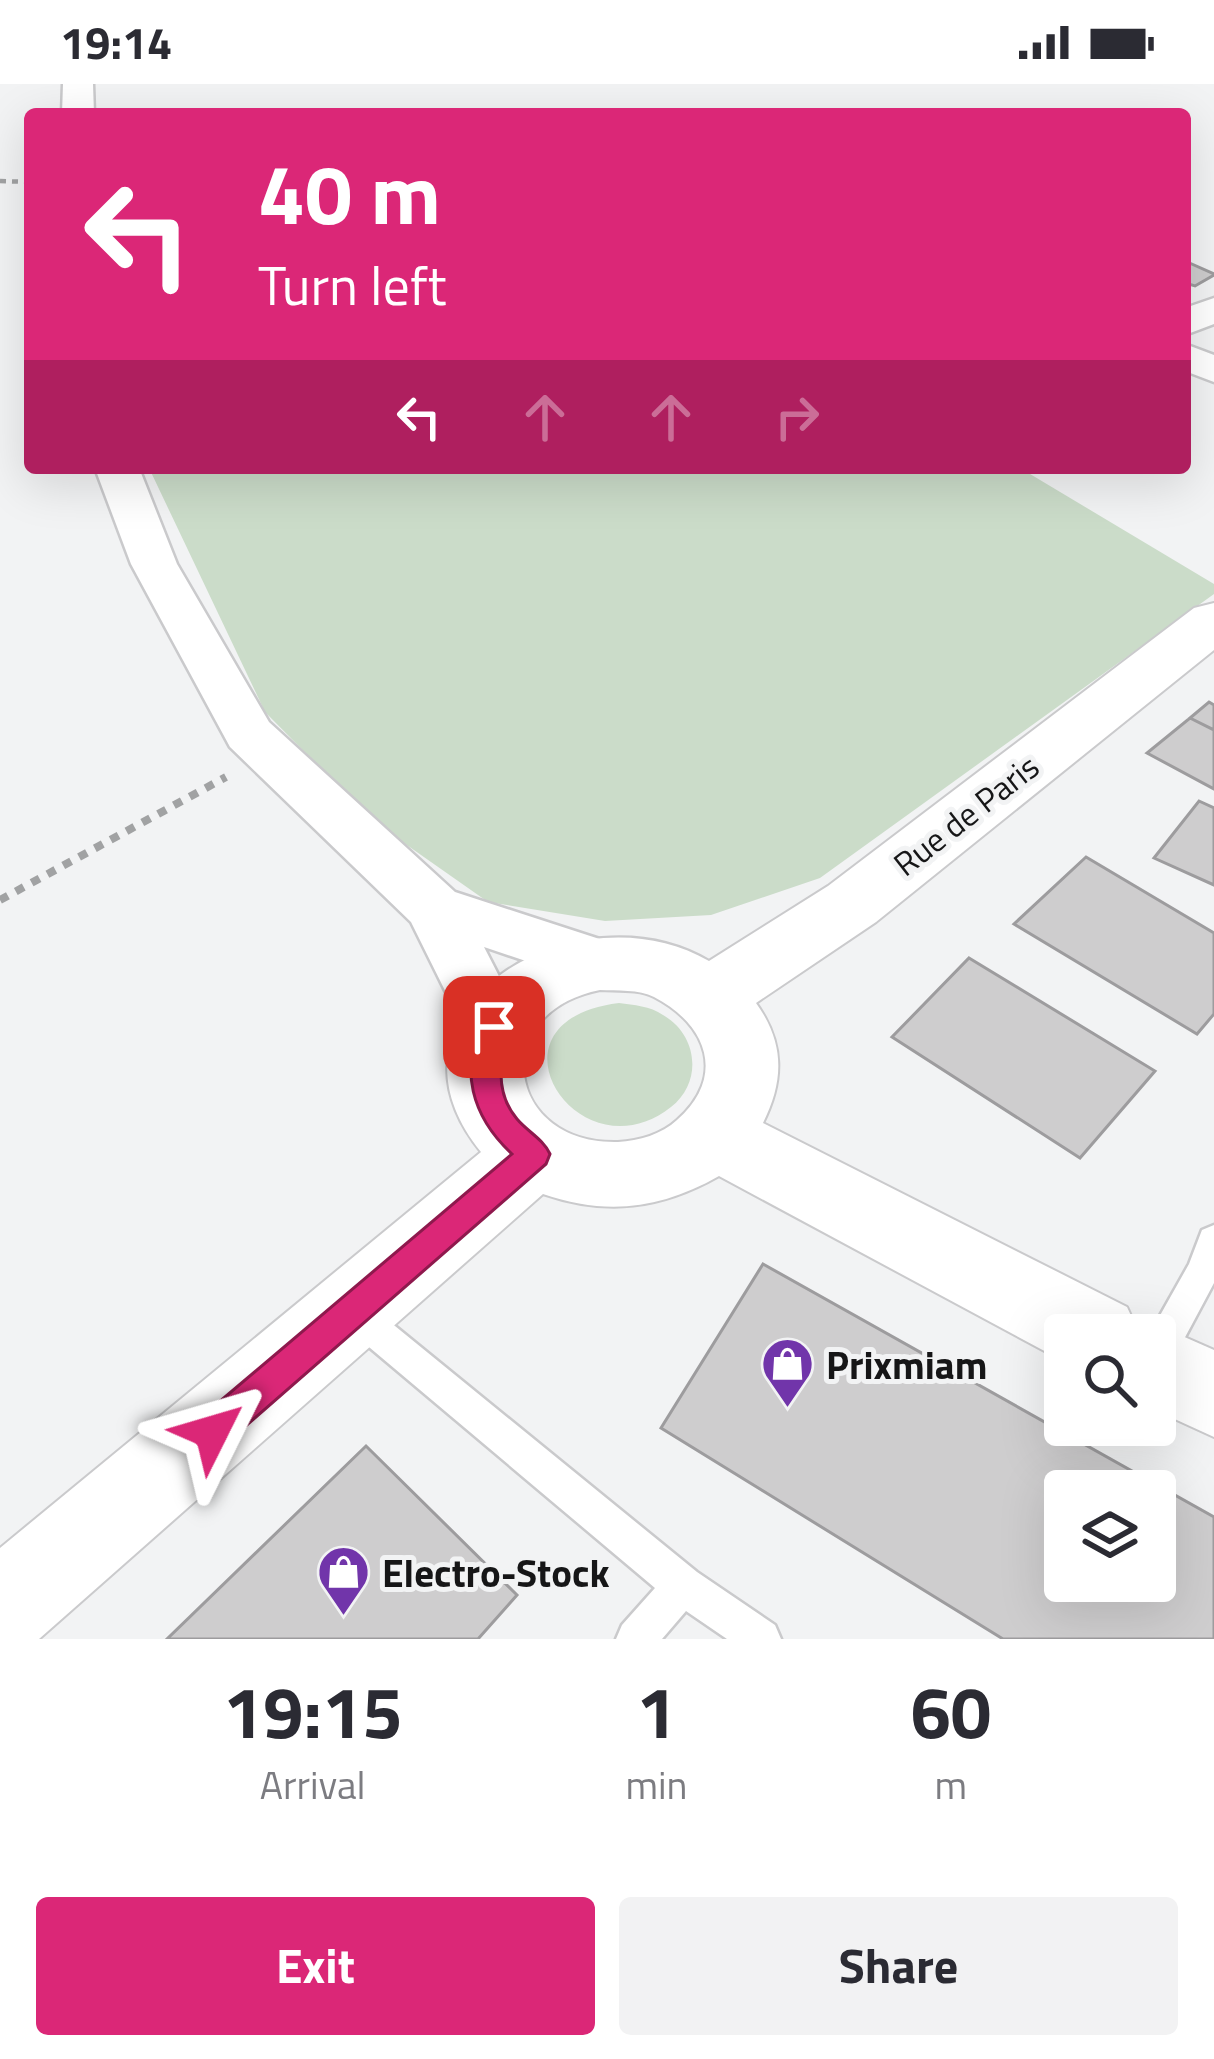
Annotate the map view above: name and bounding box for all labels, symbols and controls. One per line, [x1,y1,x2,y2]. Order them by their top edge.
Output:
text: 19:14 [60,8,172,76]
text: 40 m [258,129,441,257]
icon: left [60,156,216,312]
text: Turn left [258,244,447,326]
icon: left [386,384,452,450]
icon: ahead [512,384,578,450]
icon: ahead [638,384,704,450]
icon: right [764,384,830,450]
street label: Rue de Paris [882,742,1050,888]
pin [443,976,545,1078]
icon: arrive [461,994,527,1060]
map controls [1044,1314,1176,1602]
button: search [1044,1314,1176,1446]
place label: Prixmiam [826,1335,987,1394]
shop icon: Prixmiam [759,1336,815,1410]
position arrow [149,1369,275,1495]
button: layers [1044,1470,1176,1602]
place label: Electro-Stock [382,1543,610,1602]
shop icon: Electro-Stock [315,1544,371,1618]
text: 19:15 [223,1656,403,1766]
text: 1 [636,1656,677,1766]
text: 60 [910,1656,991,1766]
text: Arrival [260,1755,366,1814]
text: min [625,1755,688,1814]
text: m [934,1755,967,1814]
button: Exit [36,1897,595,2035]
button: Share [619,1897,1178,2035]

